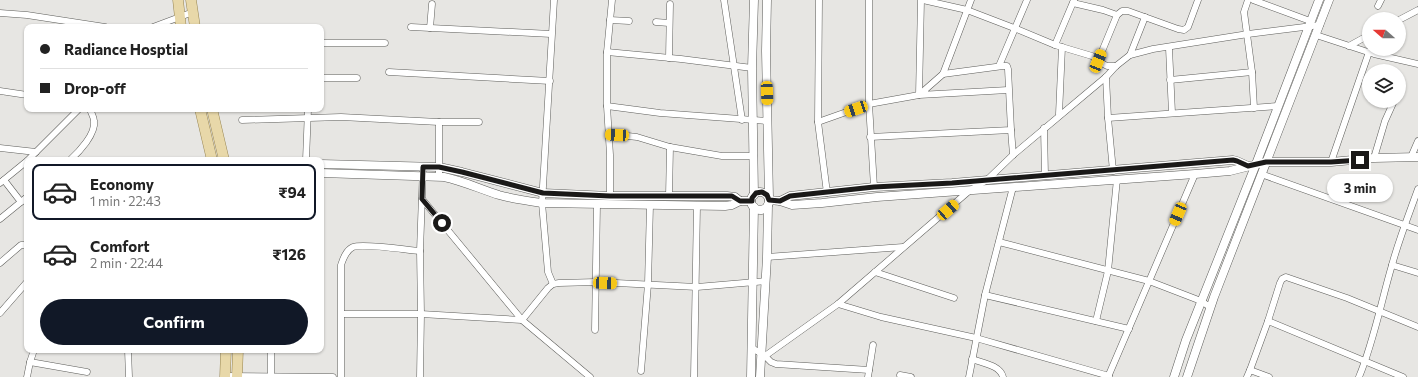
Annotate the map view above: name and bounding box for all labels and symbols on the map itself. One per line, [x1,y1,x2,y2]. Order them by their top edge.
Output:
north arrow [1362,12,1406,56]
car [1088,48,1108,74]
car [761,81,773,105]
car [843,99,869,119]
car [605,128,629,142]
route end [1351,151,1369,169]
callout: 3 min [1327,174,1393,202]
car [935,198,961,222]
car [1168,201,1188,227]
route start [433,214,451,232]
car [593,277,617,289]

